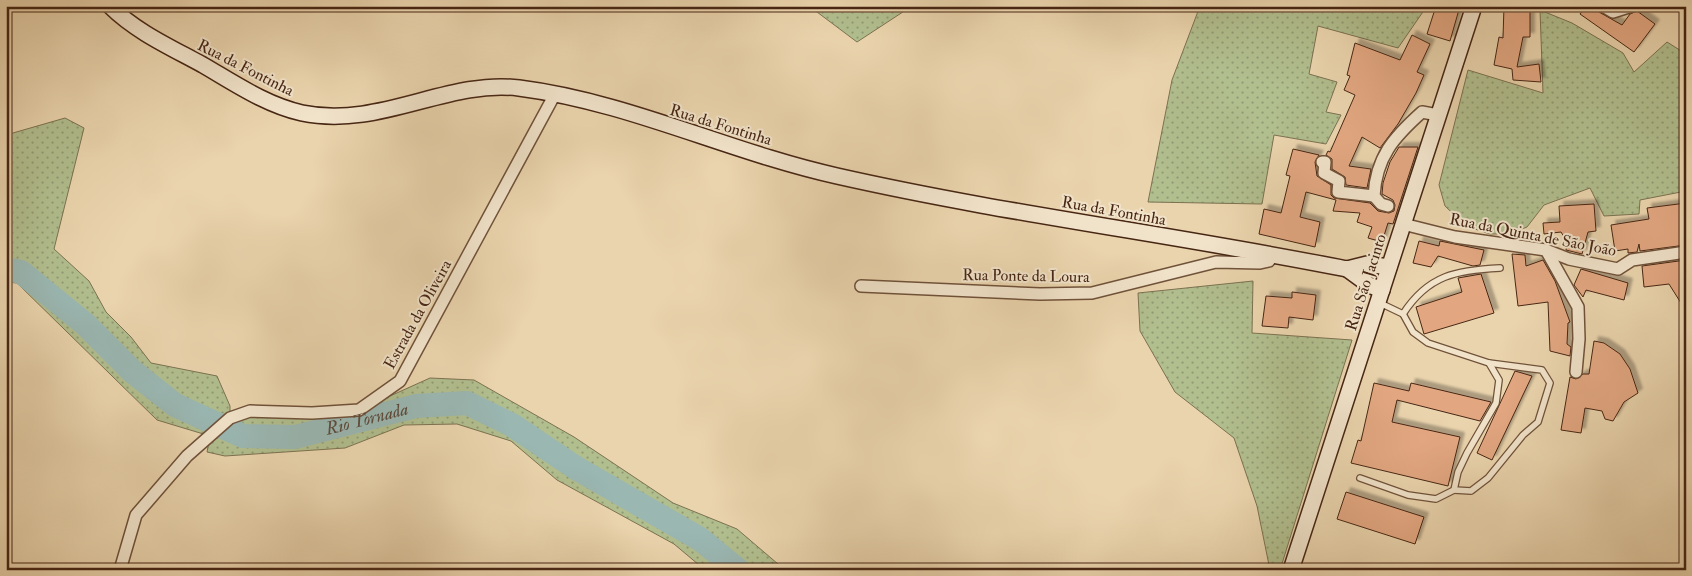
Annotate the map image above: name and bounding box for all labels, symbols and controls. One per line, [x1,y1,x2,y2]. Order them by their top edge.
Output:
street label: Rua da Fontinha [194,35,297,101]
street label: Rua da Fontinha [667,100,774,150]
street label: Rua da Fontinha [1060,192,1168,230]
street label: Rua da Quinta de São João [1448,209,1618,262]
street label: Rua São Jacinto [1341,231,1392,333]
street label: Estrada da Oliveira [380,256,456,373]
street label: Rua Ponte da Loura [962,265,1090,287]
water label: Rio Tornada [322,397,411,441]

